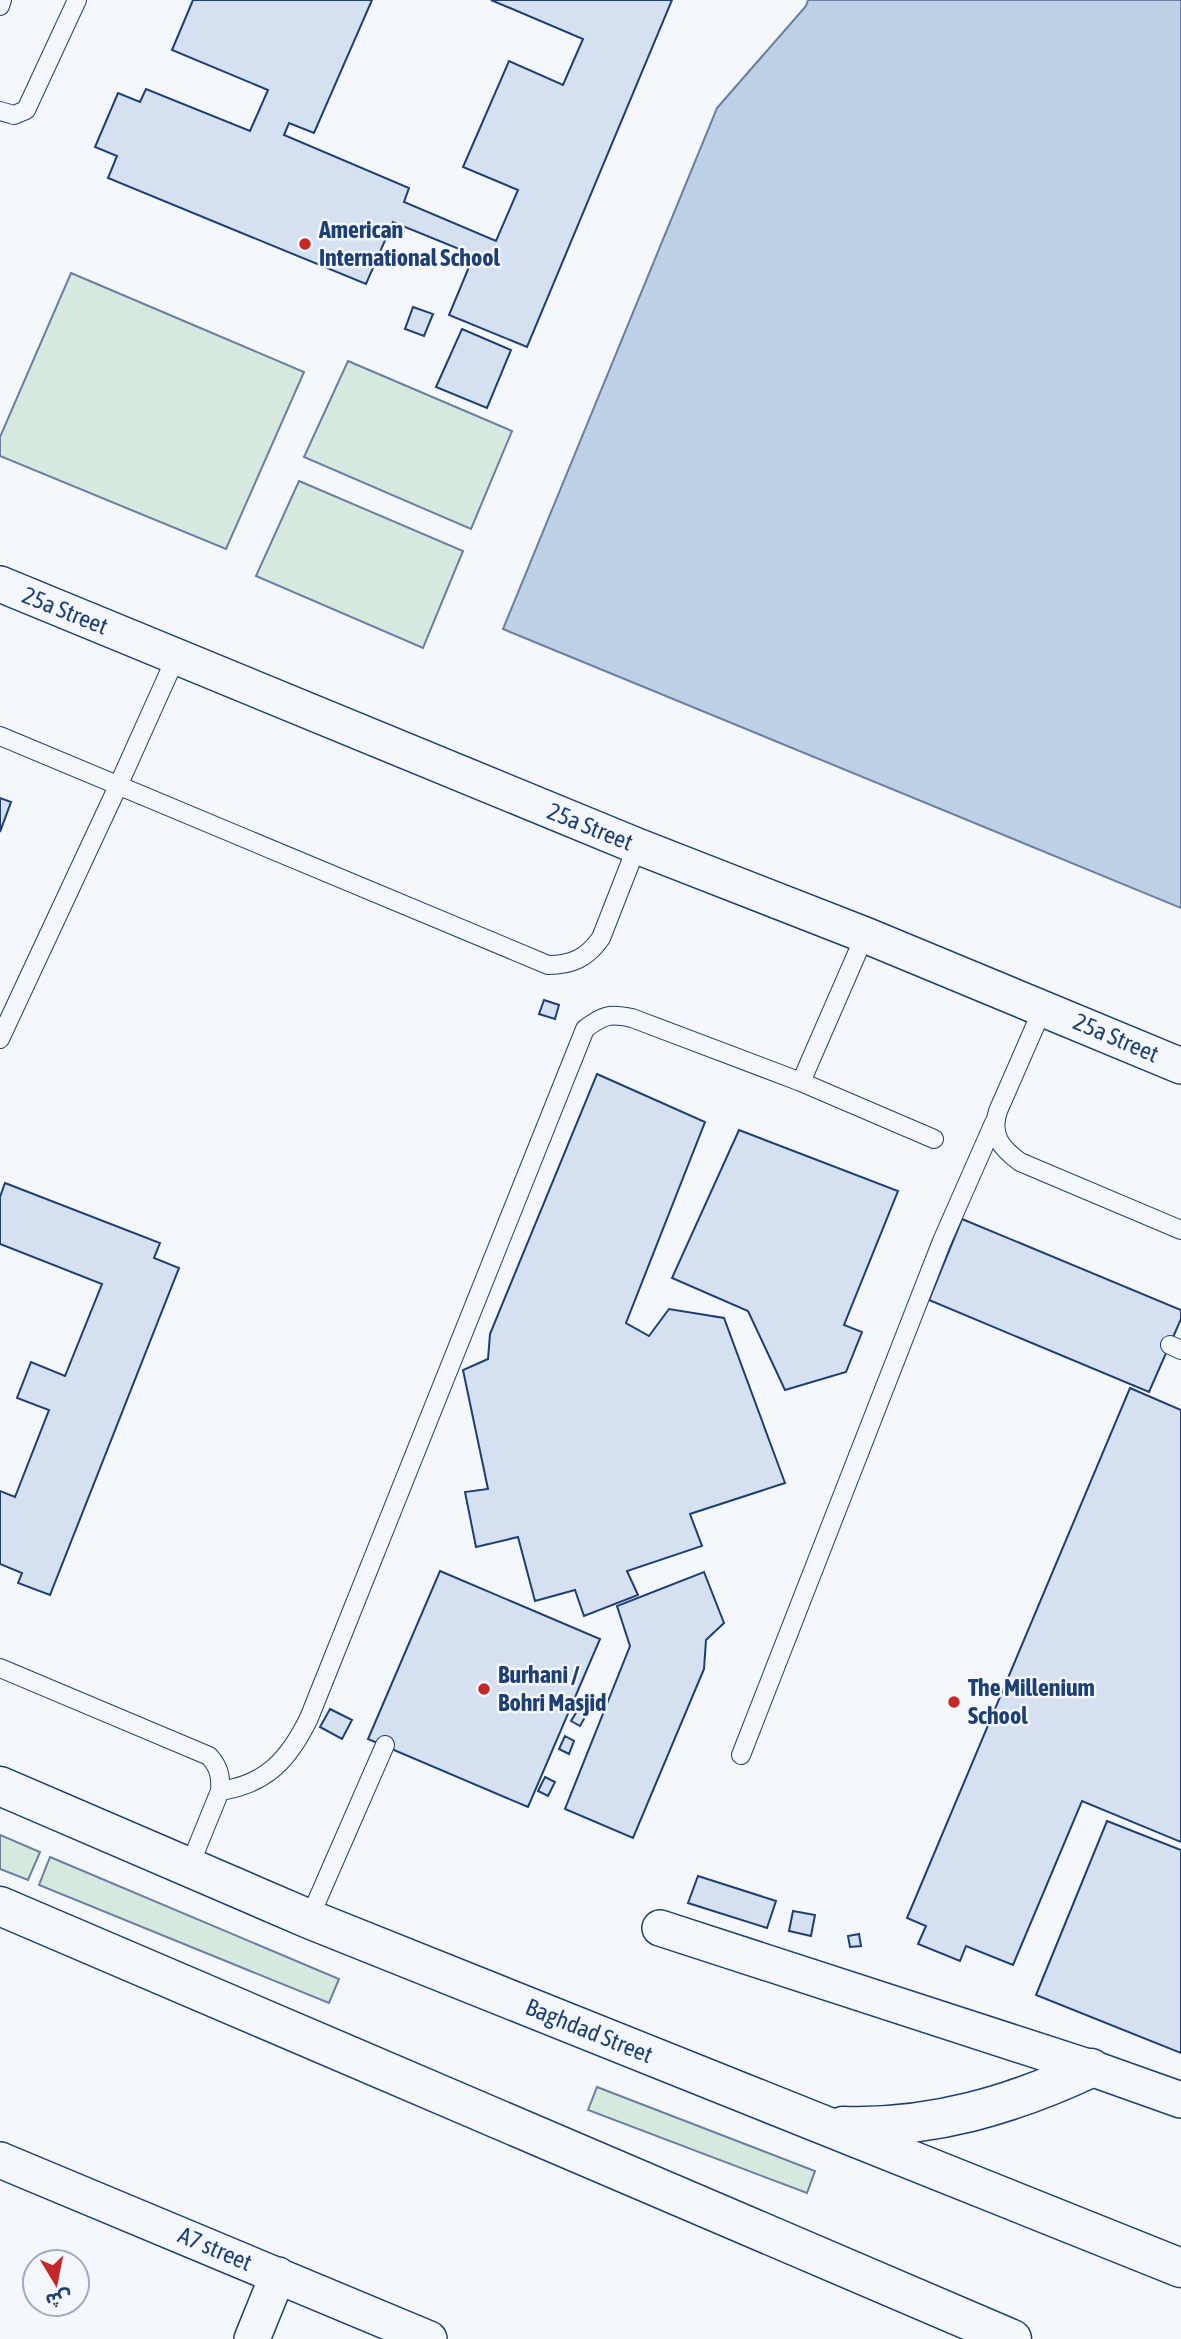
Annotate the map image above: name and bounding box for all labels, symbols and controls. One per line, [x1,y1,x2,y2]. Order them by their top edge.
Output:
place label: American International School [318,216,501,271]
marker: American International School [297,236,313,252]
street label: 25a Street [19,581,112,640]
street label: 25a Street [544,797,637,856]
street label: 25a Street [1070,1008,1163,1068]
place label: Burhani / Bohri Masjid [498,1661,606,1716]
place label: The Millenium School [968,1674,1095,1729]
marker: Burhani / Bohri Masjid [476,1681,492,1697]
marker: The Millenium School [946,1694,962,1710]
street label: Baghdad Street [522,1993,657,2068]
street label: A7 street [174,2221,256,2276]
north arrow [21,2248,91,2318]
text: ش [44,2287,74,2313]

